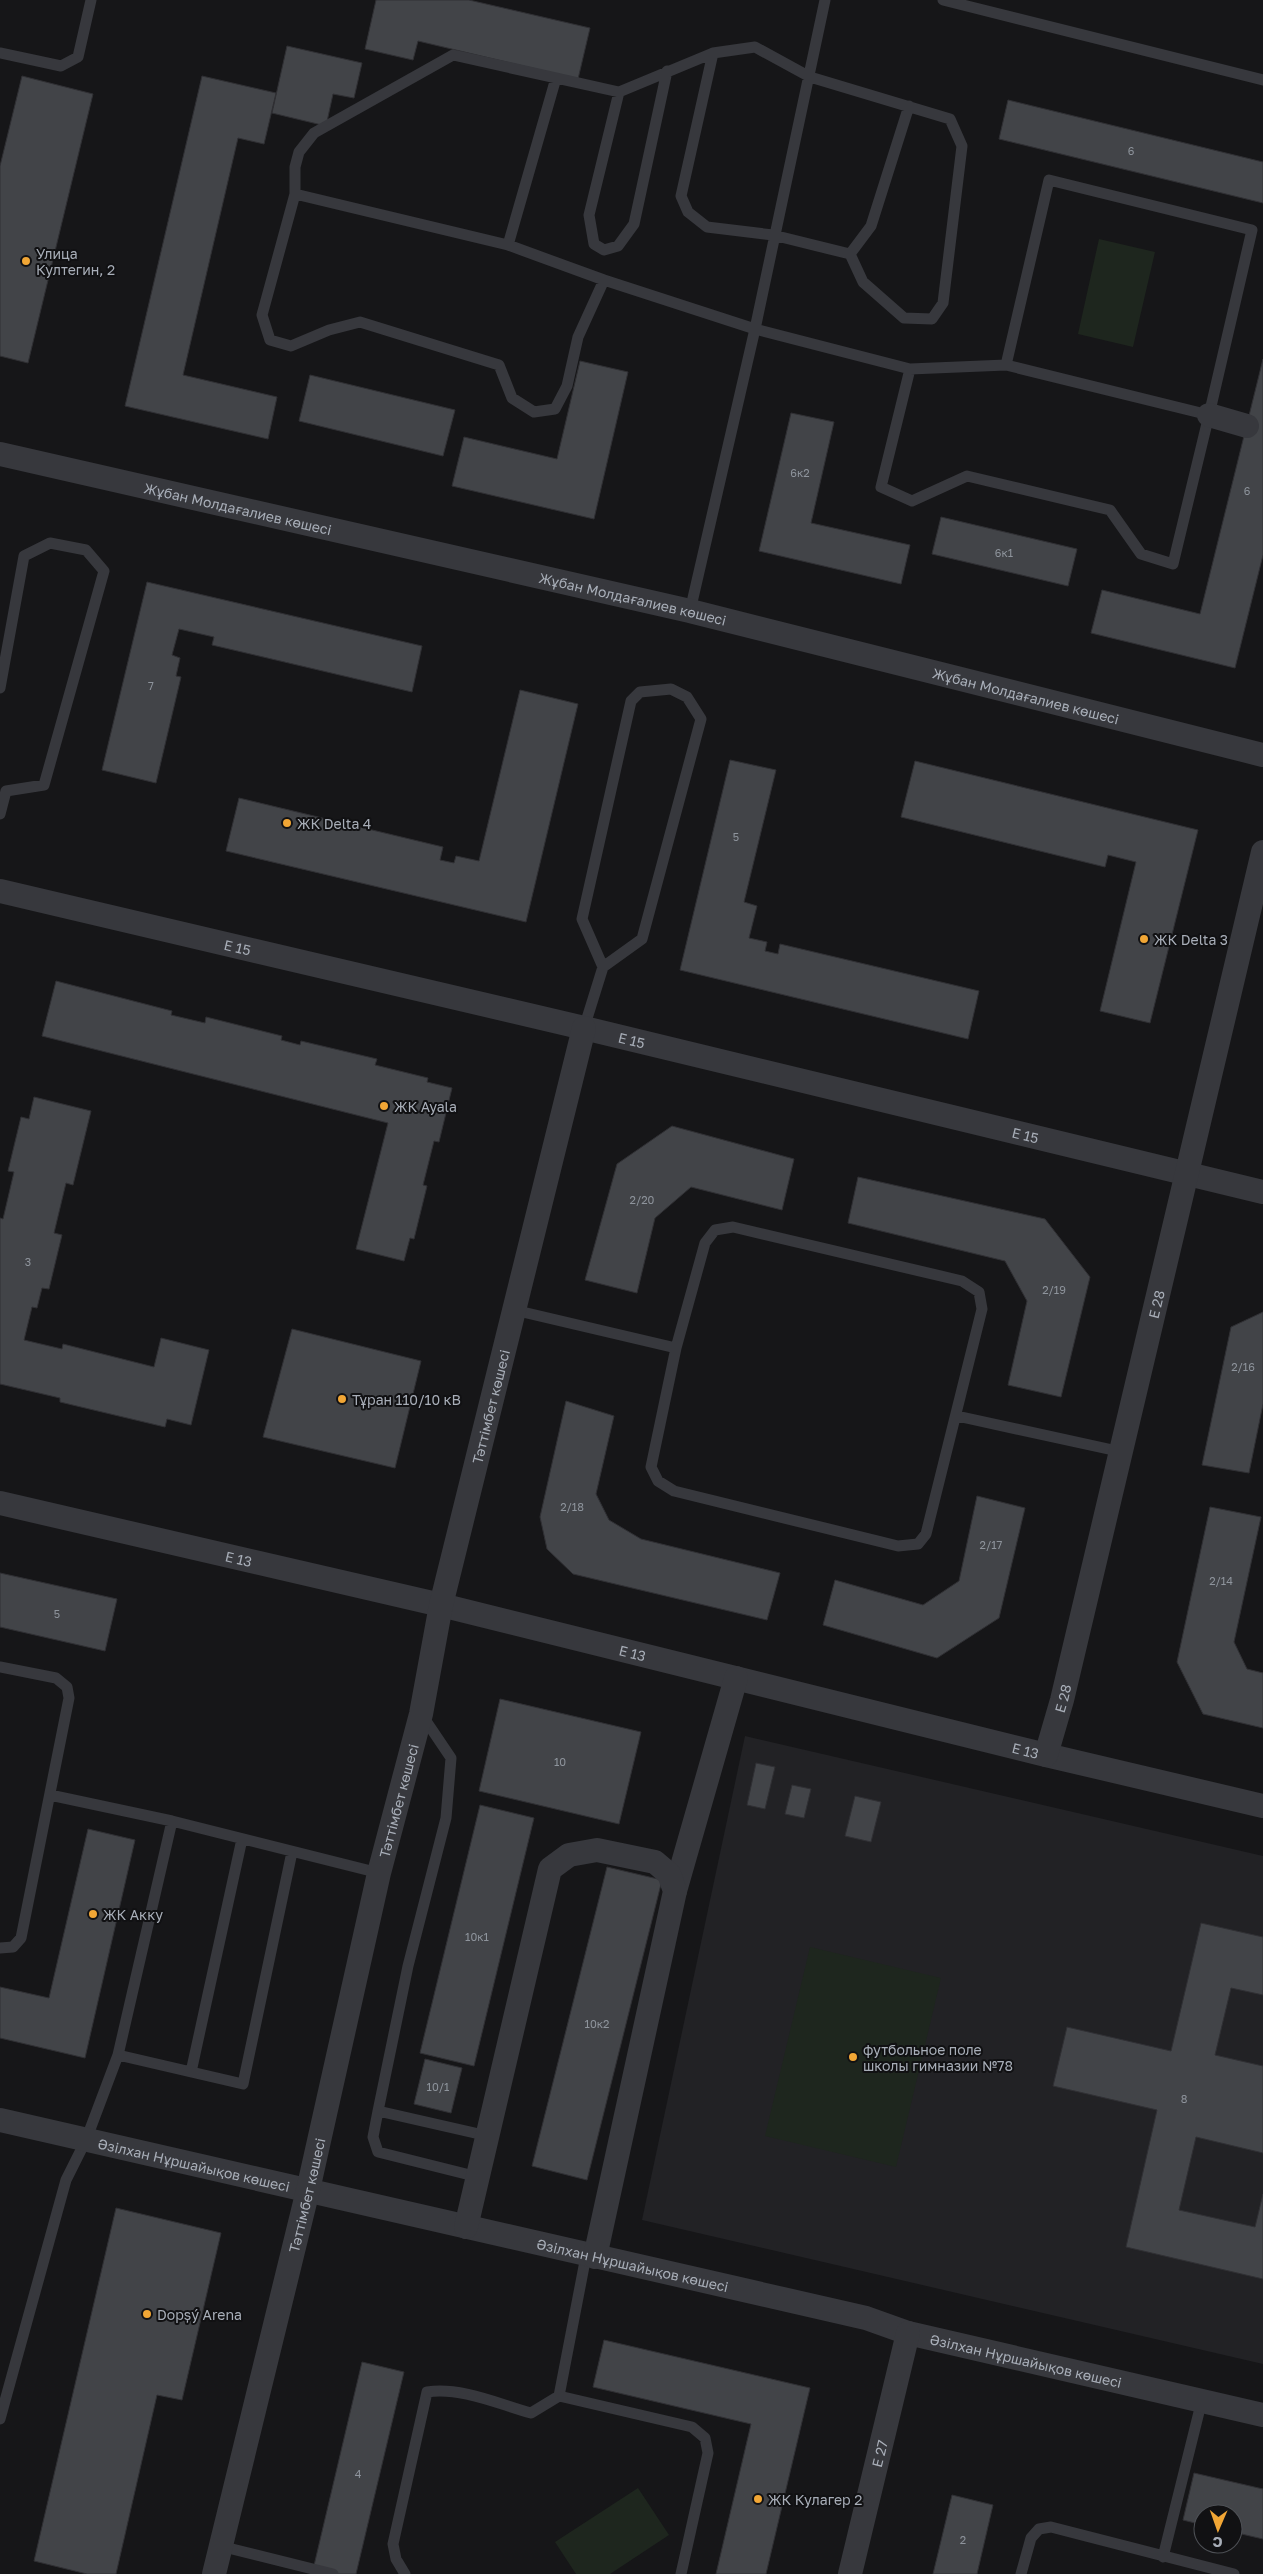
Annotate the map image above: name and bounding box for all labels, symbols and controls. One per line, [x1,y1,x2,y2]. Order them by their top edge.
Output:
house number: 6 [1128,144,1135,157]
place label: Улица Култегин, 2 [36,245,115,278]
marker: Улица Култегин, 2 [20,255,32,267]
house number: 6к2 [790,466,810,479]
street label: Жұбан Молдағалиев көшесі [143,479,333,538]
house number: 6 [1244,484,1251,497]
house number: 6к1 [995,546,1013,559]
street label: Жұбан Молдағалиев көшесі [537,568,728,628]
street label: Жұбан Молдағалиев көшесі [931,664,1121,727]
house number: 7 [148,679,154,692]
place label: ЖК Delta 4 [297,815,371,832]
marker: ЖК Delta 4 [281,817,293,829]
house number: 5 [733,830,739,843]
place label: ЖК Delta 3 [1154,931,1228,948]
marker: ЖК Delta 3 [1138,933,1150,945]
street label: E 15 [222,935,253,958]
street label: E 15 [617,1028,647,1051]
place label: ЖК Ayala [394,1098,457,1115]
marker: ЖК Ayala [378,1100,390,1112]
street label: E 15 [1010,1123,1041,1146]
house number: 2/20 [630,1193,655,1206]
house number: 3 [25,1255,31,1268]
house number: 2/19 [1042,1283,1066,1296]
street label: E 28 [1144,1288,1167,1320]
street label: Тәттімбет көшесі [468,1348,513,1465]
house number: 2/16 [1231,1360,1255,1373]
place label: Тұран 110/10 кВ [352,1391,461,1409]
marker: Тұран 110/10 кВ [336,1393,348,1405]
house number: 2/18 [560,1500,584,1513]
house number: 2/17 [980,1538,1003,1551]
street label: E 13 [224,1547,254,1570]
house number: 2/14 [1209,1574,1233,1587]
house number: 5 [54,1607,60,1620]
street label: E 13 [617,1641,648,1664]
street label: E 28 [1050,1682,1074,1715]
street label: E 13 [1010,1738,1041,1761]
street label: Тәттімбет көшесі [375,1742,421,1859]
house number: 10 [554,1755,566,1768]
place label: ЖК Акку [103,1906,163,1923]
marker: ЖК Акку [87,1908,99,1920]
house number: 10к1 [465,1930,489,1943]
house number: 10к2 [585,2017,609,2030]
place label: футбольное поле школы гимназии №78 [863,2041,1013,2074]
marker: футбольное поле школы гимназии №78 [847,2051,859,2063]
house number: 10/1 [427,2080,449,2093]
house number: 8 [1181,2092,1188,2105]
street label: Әзілхан Нұршайықов көшесі [96,2134,292,2195]
street label: Тәттімбет көшесі [285,2136,328,2254]
street label: Әзілхан Нұршайықов көшесі [535,2234,730,2295]
place label: Dopșý Arena [157,2306,242,2323]
marker: Dopșý Arena [141,2308,153,2320]
street label: Әзілхан Нұршайықов көшесі [928,2330,1124,2391]
street label: E 27 [868,2438,891,2469]
house number: 4 [355,2467,362,2480]
place label: ЖК Кулагер 2 [768,2491,862,2508]
marker: ЖК Кулагер 2 [752,2493,764,2505]
north arrow [1193,2504,1243,2554]
house number: 2 [960,2533,966,2546]
text: С [1212,2534,1223,2551]

